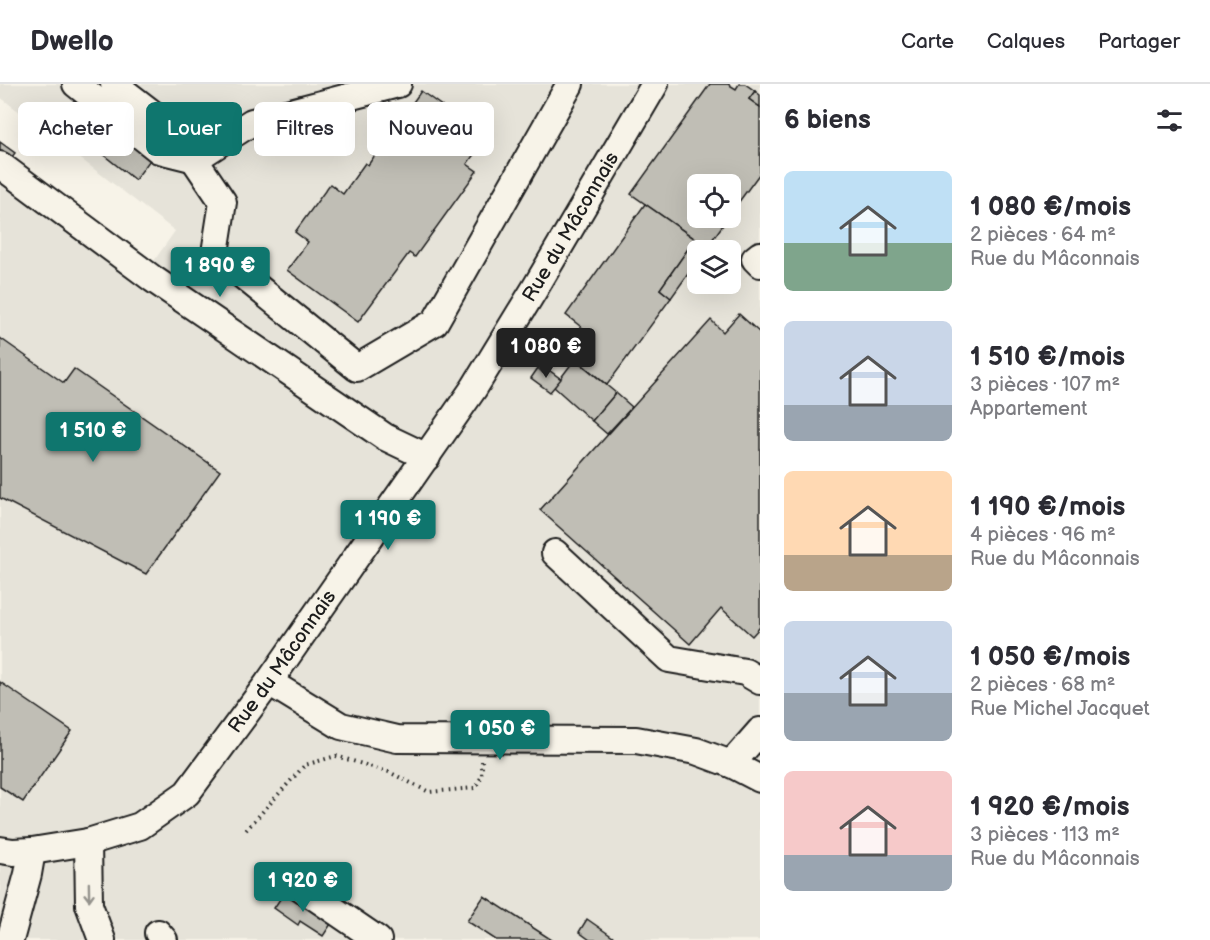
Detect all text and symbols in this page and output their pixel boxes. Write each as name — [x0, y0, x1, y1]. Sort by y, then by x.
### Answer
text: Dwello — [30, 25, 114, 58]
text: Carte — [901, 29, 954, 54]
text: Calques — [987, 29, 1065, 54]
text: Partager — [1098, 29, 1180, 54]
chip: Acheter — [18, 102, 134, 156]
chip: Louer — [146, 102, 242, 156]
chip: Filtres — [254, 102, 355, 156]
chip: Nouveau — [367, 102, 494, 156]
icon: filters — [1153, 104, 1186, 137]
text: 6 biens — [784, 105, 871, 136]
street label: Rue du Mâconnais — [518, 148, 624, 306]
map controls — [687, 174, 741, 294]
button: locate — [687, 174, 741, 228]
text: 1 080 €/mois — [970, 192, 1131, 223]
icon: home — [832, 195, 904, 267]
text: 2 pièces · 64 m² — [970, 223, 1116, 247]
button: layers — [687, 240, 741, 294]
pin: 1 890 € — [165, 247, 275, 298]
text: Rue du Mâconnais — [970, 247, 1140, 271]
text: 1 890 € — [185, 254, 255, 278]
pin: 1 080 € — [491, 328, 601, 379]
text: 1 080 € — [510, 335, 582, 359]
text: 1 510 €/mois — [970, 342, 1125, 373]
icon: home — [832, 345, 904, 417]
text: 3 pièces · 107 m² — [970, 373, 1120, 397]
text: Appartement — [970, 397, 1087, 421]
pin: 1 510 € — [38, 412, 148, 463]
text: 1 510 € — [60, 419, 126, 443]
text: 1 190 €/mois — [970, 492, 1125, 523]
icon: home — [832, 495, 904, 567]
pin: 1 190 € — [333, 500, 443, 551]
text: 1 190 € — [355, 507, 421, 531]
text: 4 pièces · 96 m² — [970, 523, 1116, 547]
text: Rue du Mâconnais — [970, 547, 1140, 571]
street label: Rue du Mâconnais — [223, 586, 341, 738]
text: 1 050 €/mois — [970, 642, 1130, 673]
icon: home — [832, 645, 904, 717]
text: 2 pièces · 68 m² — [970, 673, 1115, 697]
text: Rue Michel Jacquet — [970, 697, 1150, 721]
pin: 1 050 € — [445, 710, 555, 761]
text: 1 050 € — [465, 717, 535, 741]
text: 1 920 €/mois — [970, 792, 1129, 823]
icon: home — [832, 795, 904, 867]
text: 3 pièces · 113 m² — [970, 823, 1120, 847]
text: Rue du Mâconnais — [970, 847, 1140, 871]
pin: 1 920 € — [248, 862, 358, 913]
text: 1 920 € — [268, 869, 338, 893]
one-way arrow — [83, 882, 95, 902]

